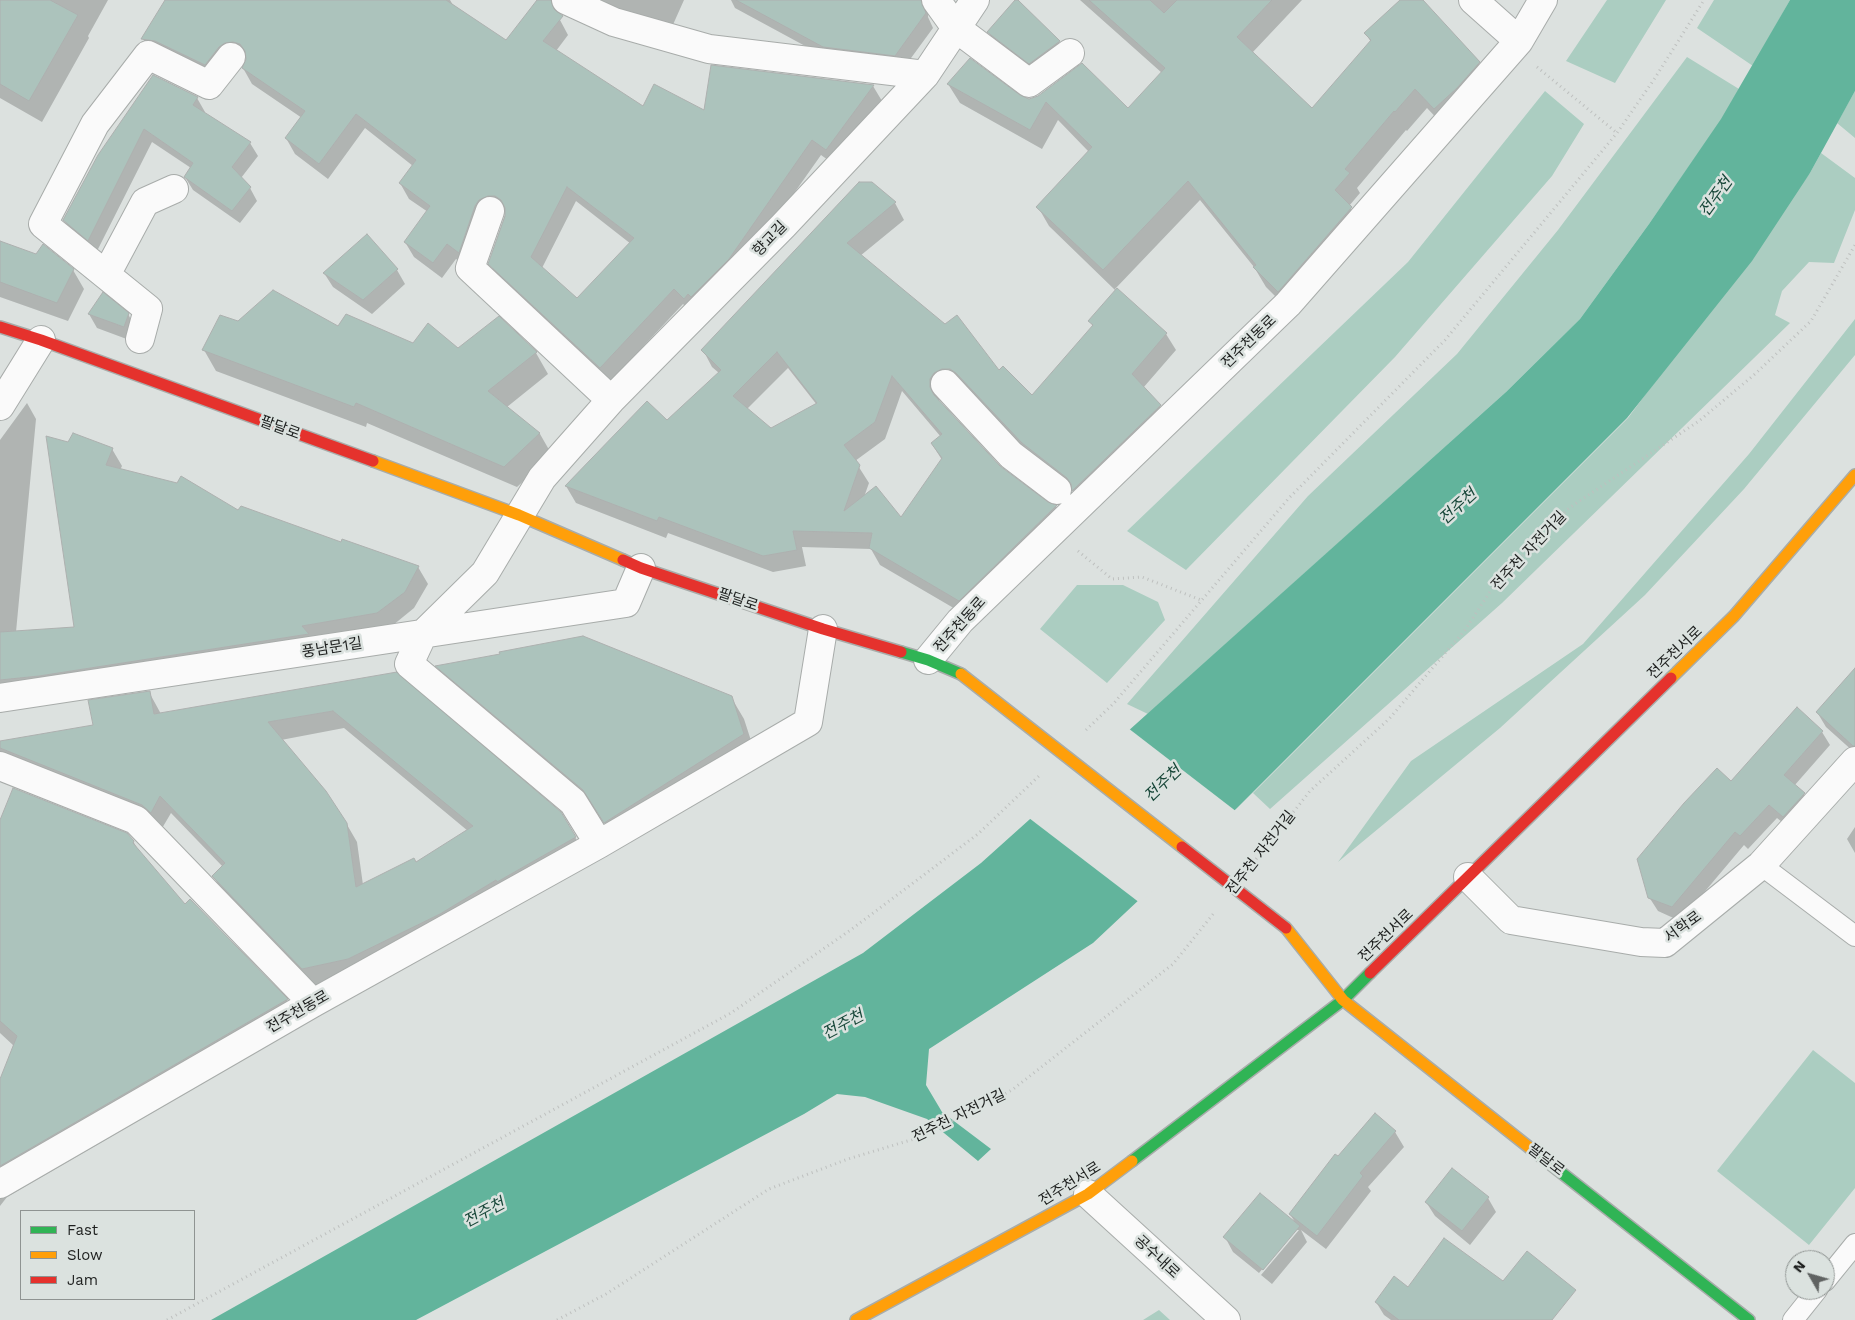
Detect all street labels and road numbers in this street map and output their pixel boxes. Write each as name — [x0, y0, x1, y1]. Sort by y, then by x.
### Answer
street label: 향교길 — [749, 218, 791, 260]
street label: 전주천동로 — [1218, 312, 1280, 372]
street label: 팔달로 — [257, 412, 303, 444]
street label: 전주천 자전거길 — [1488, 508, 1570, 594]
street label: 팔달로 — [715, 585, 761, 615]
street label: 전주천동로 — [930, 593, 990, 657]
street label: 전주천서로 — [1644, 623, 1706, 683]
street label: 풍남문1길 — [300, 634, 364, 662]
street label: 전주천 자전거길 — [1223, 807, 1299, 899]
street label: 전주천서로 — [1355, 906, 1417, 966]
street label: 서학로 — [1661, 908, 1705, 946]
street label: 전주천동로 — [264, 987, 332, 1037]
street label: 전주천 자전거길 — [909, 1086, 1009, 1146]
street label: 팔달로 — [1524, 1140, 1568, 1180]
street label: 전주천서로 — [1036, 1158, 1104, 1210]
street label: 공수내로 — [1131, 1232, 1183, 1282]

